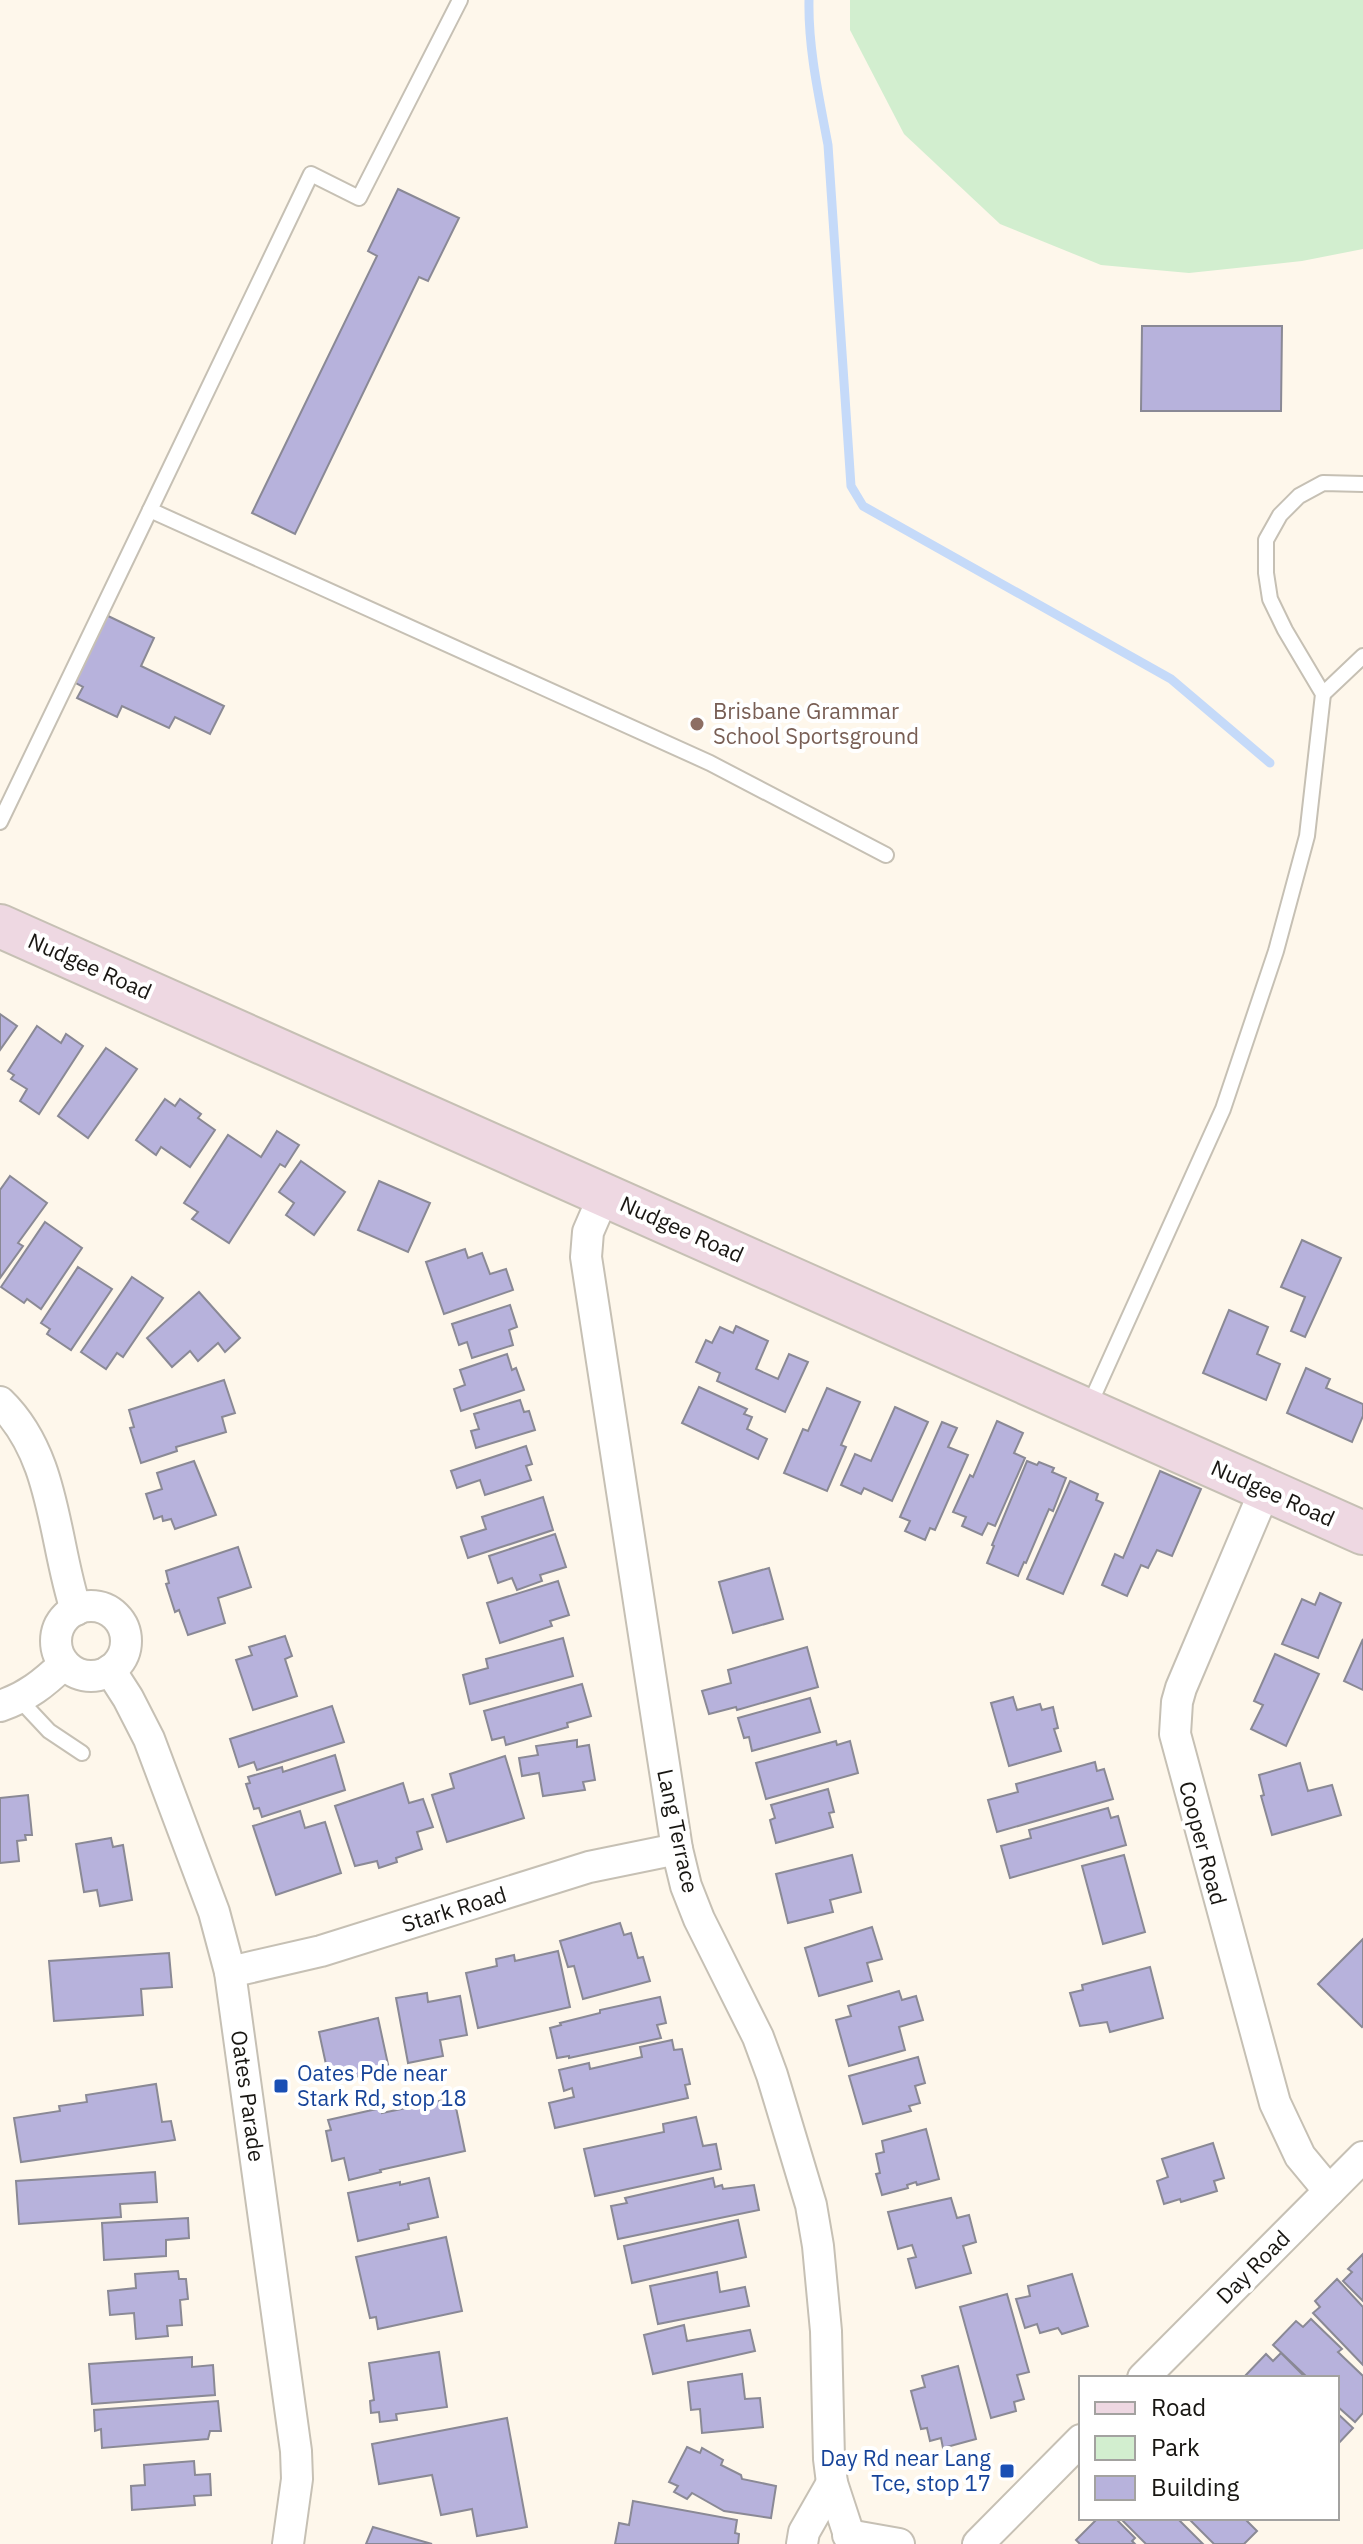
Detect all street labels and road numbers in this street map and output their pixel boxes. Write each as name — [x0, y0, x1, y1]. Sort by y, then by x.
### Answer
street label: Nudgee Road — [24, 925, 157, 1006]
street label: Nudgee Road — [616, 1188, 749, 1269]
street label: Nudgee Road — [1207, 1452, 1340, 1533]
street label: Lang Terrace — [651, 1766, 706, 1896]
street label: Cooper Road — [1173, 1778, 1234, 1908]
street label: Stark Road — [398, 1879, 510, 1938]
street label: Oates Parade — [225, 2028, 272, 2163]
street label: Day Road — [1209, 2223, 1296, 2310]

